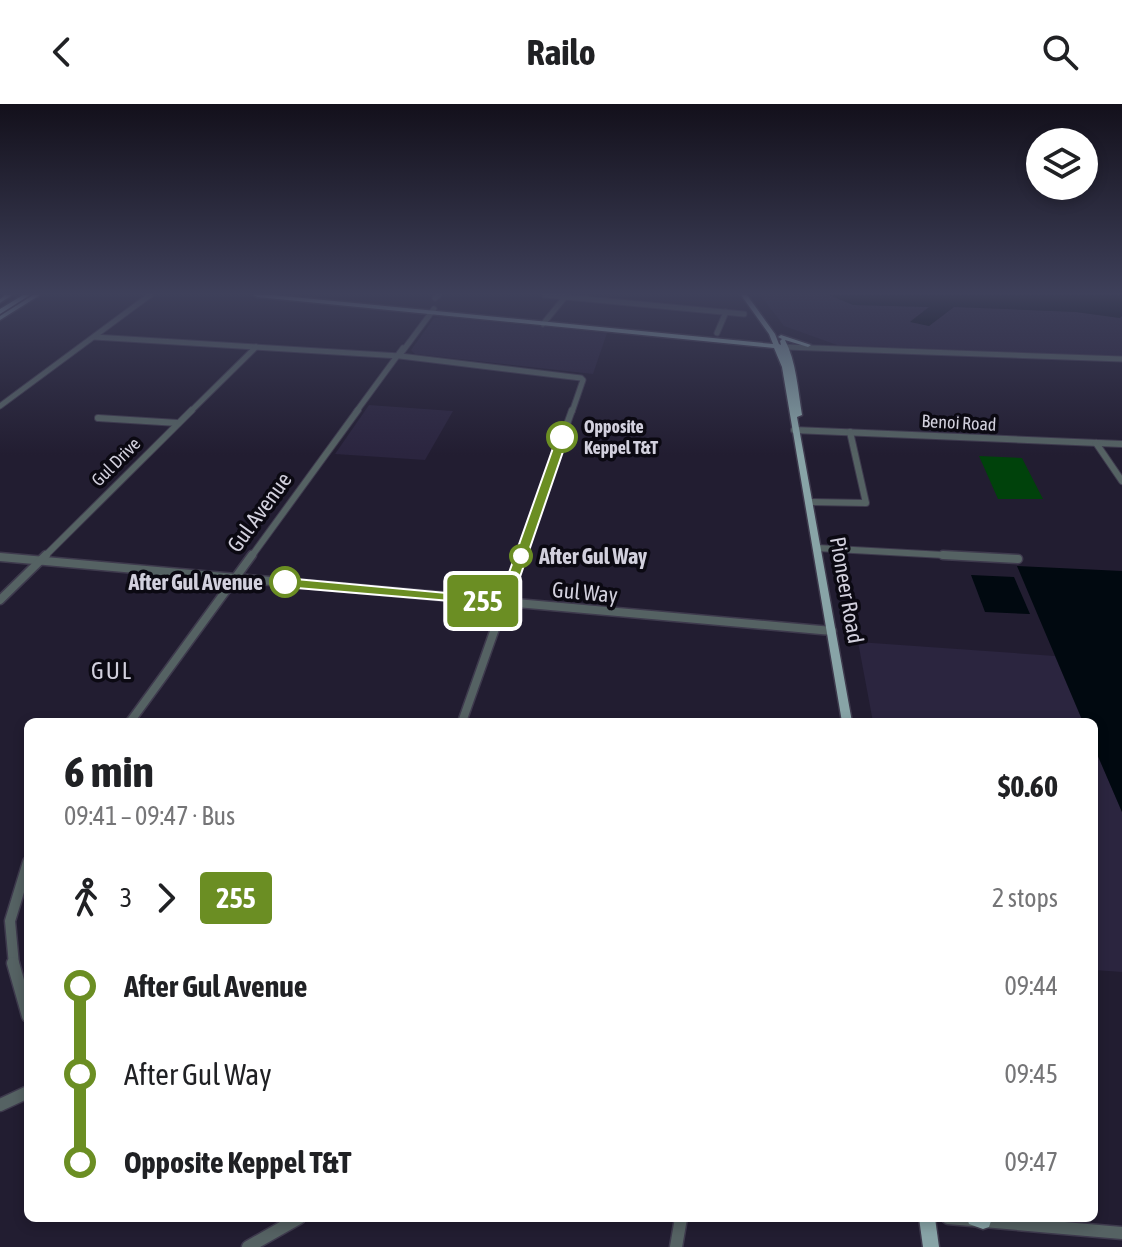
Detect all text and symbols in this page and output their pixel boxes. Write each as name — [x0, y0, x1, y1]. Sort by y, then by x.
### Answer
icon: back — [40, 30, 84, 74]
icon: search — [1038, 30, 1082, 74]
text: Railo — [526, 31, 596, 73]
map controls — [1026, 128, 1098, 200]
button: layers — [1026, 128, 1098, 200]
street label: Benoi Road — [921, 410, 997, 435]
place label: Opposite Keppel T&T — [584, 416, 658, 458]
marker: Opposite Keppel T&T — [547, 422, 577, 452]
street label: Gul Drive — [87, 433, 144, 490]
street label: Gul Avenue — [221, 467, 297, 557]
street label: Pioneer Road — [825, 535, 869, 645]
place label: After Gul Way — [538, 543, 647, 569]
marker: After Gul Way — [510, 545, 532, 567]
marker: After Gul Avenue — [270, 567, 300, 597]
place label: After Gul Avenue — [128, 569, 263, 595]
line badge: 255 — [437, 575, 529, 627]
street label: Gul Way — [551, 576, 619, 608]
text: 255 — [463, 585, 503, 617]
district label: GUL — [91, 657, 133, 684]
text: 6 min — [64, 746, 154, 796]
text: $0.60 — [998, 769, 1058, 803]
text: 09:41 – 09:47 · Bus — [64, 801, 235, 831]
icon: walk — [64, 876, 108, 920]
icon: forward — [144, 876, 188, 920]
text: 255 — [216, 882, 256, 914]
text: 3 — [120, 883, 132, 913]
text: 2 stops — [992, 883, 1058, 913]
text: After Gul Avenue — [124, 969, 307, 1003]
text: 09:44 — [1004, 971, 1058, 1001]
text: After Gul Way — [124, 1057, 272, 1091]
text: 09:45 — [1004, 1059, 1058, 1089]
text: Opposite Keppel T&T — [124, 1145, 351, 1179]
text: 09:47 — [1004, 1147, 1058, 1177]

